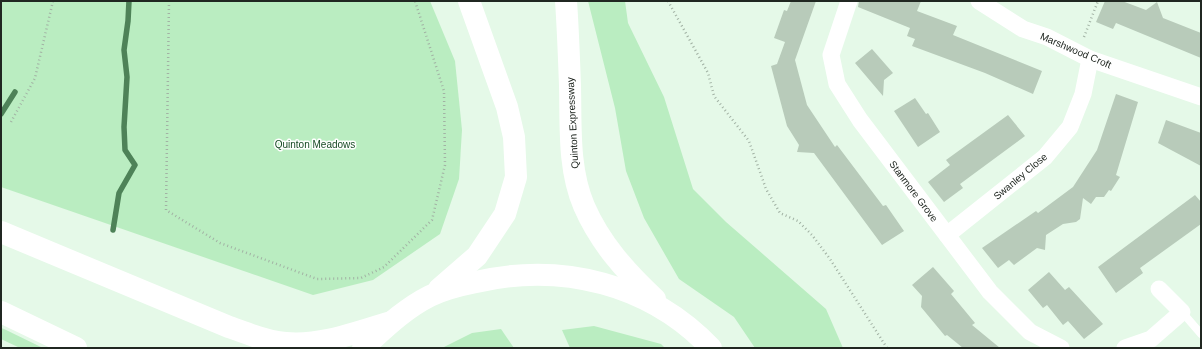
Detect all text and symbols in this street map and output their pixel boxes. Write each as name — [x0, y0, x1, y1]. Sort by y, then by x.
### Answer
street label: Marshwood Croft — [1039, 31, 1113, 70]
street label: Quinton Expressway — [565, 77, 580, 169]
park label: Quinton Meadows — [275, 139, 355, 150]
street label: Swanley Close — [991, 151, 1050, 202]
street label: Stanmore Grove — [887, 159, 940, 224]

